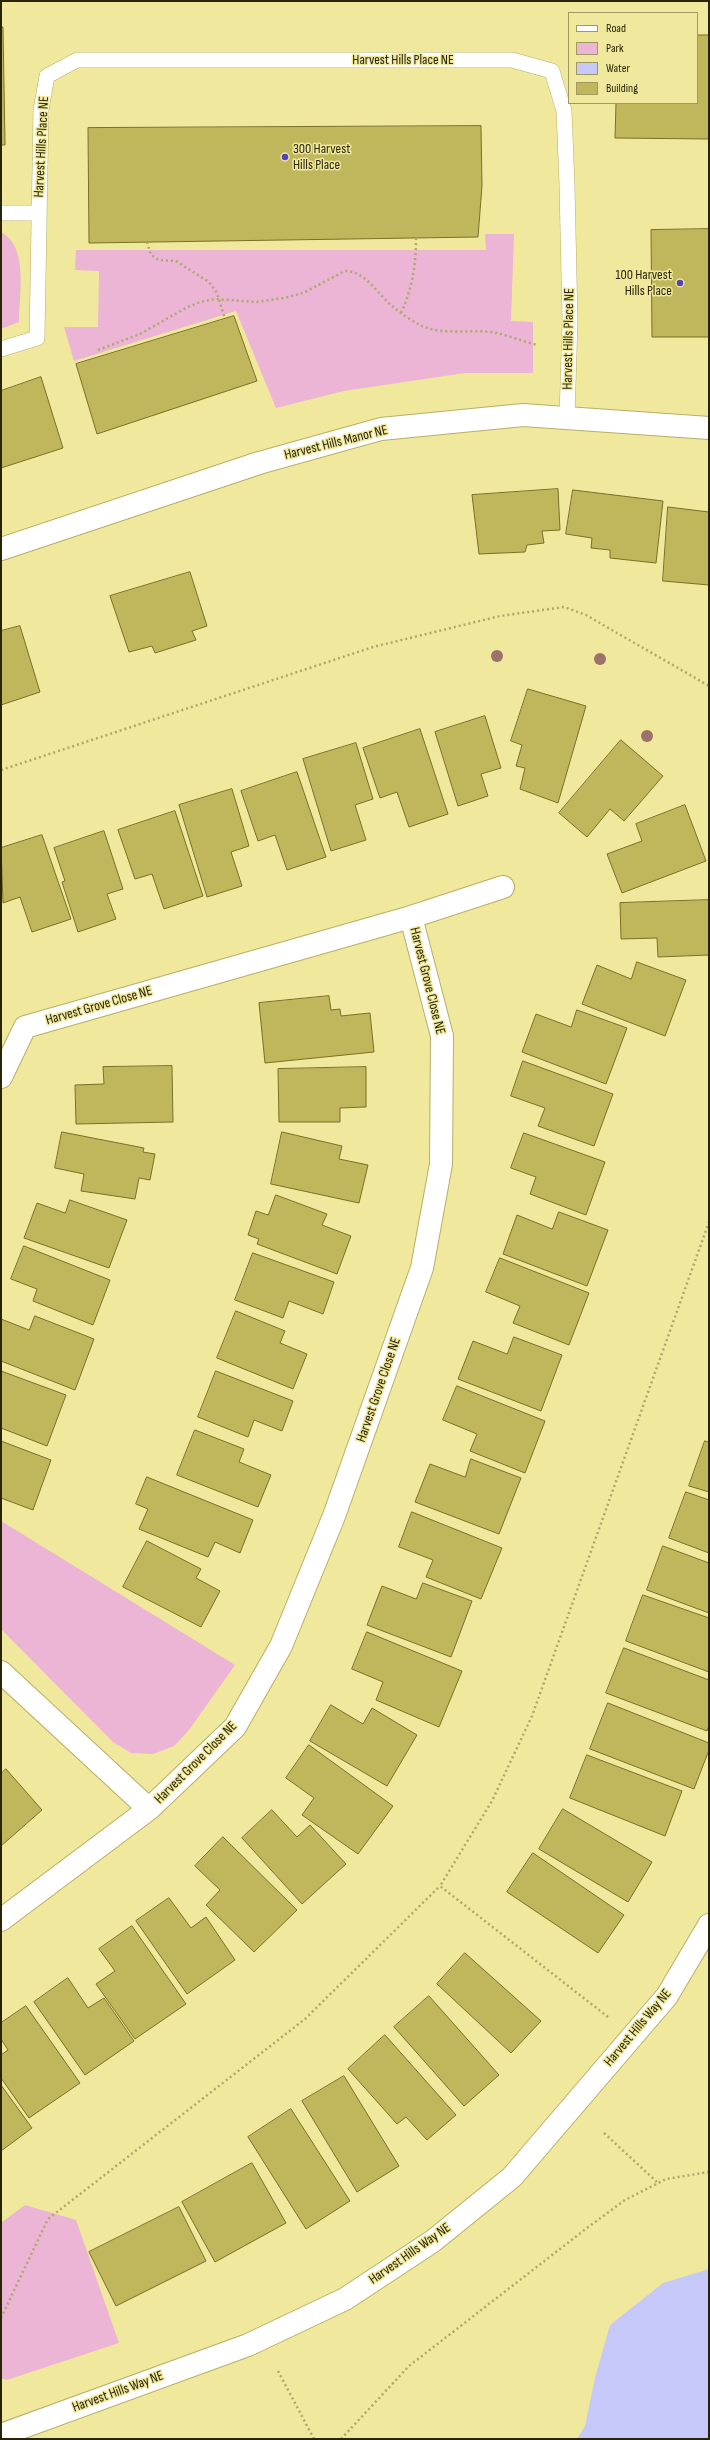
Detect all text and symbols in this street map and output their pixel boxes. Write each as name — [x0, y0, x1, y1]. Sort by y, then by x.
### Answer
legend — [568, 12, 698, 104]
text: Road — [606, 21, 626, 36]
text: Park — [606, 41, 624, 56]
street label: Harvest Hills Place NE — [352, 52, 454, 68]
text: Water — [606, 61, 630, 76]
text: Building — [606, 81, 638, 96]
street label: Harvest Hills Place NE — [31, 96, 53, 198]
place label: 300 Harvest Hills Place — [293, 141, 350, 174]
marker: 300 Harvest Hills Place — [280, 152, 290, 162]
place label: 100 Harvest Hills Place — [616, 267, 672, 300]
marker: 100 Harvest Hills Place — [675, 278, 685, 288]
street label: Harvest Hills Place NE — [560, 288, 578, 390]
street label: Harvest Hills Manor NE — [283, 422, 389, 464]
street label: Harvest Grove Close NE — [406, 926, 448, 1036]
street label: Harvest Grove Close NE — [44, 983, 154, 1029]
street label: Harvest Grove Close NE — [353, 1335, 405, 1445]
street label: Harvest Grove Close NE — [151, 1718, 241, 1808]
street label: Harvest Hills Way NE — [601, 1986, 675, 2070]
street label: Harvest Hills Way NE — [366, 2220, 454, 2288]
street label: Harvest Hills Way NE — [70, 2368, 166, 2416]

